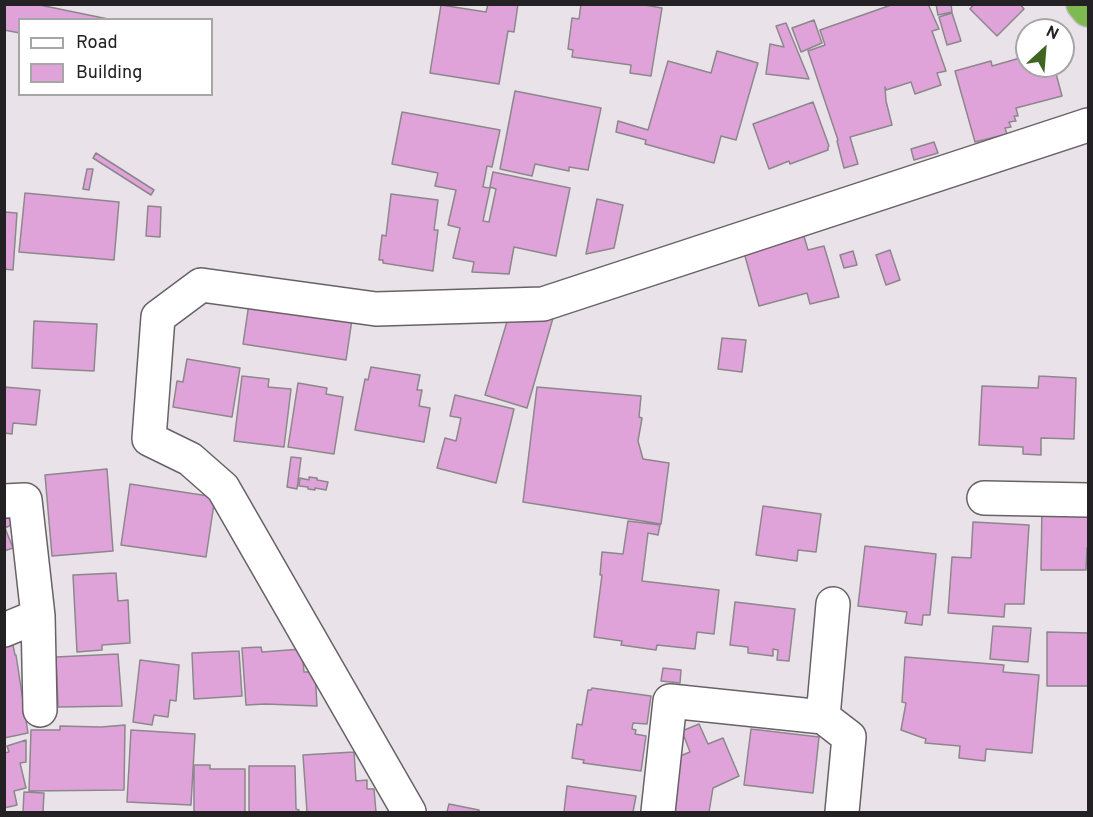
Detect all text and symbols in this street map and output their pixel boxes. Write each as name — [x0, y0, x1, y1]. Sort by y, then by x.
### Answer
legend — [18, 18, 213, 96]
north arrow — [1015, 18, 1075, 78]
text: N — [1042, 22, 1062, 45]
text: Road — [76, 32, 118, 55]
text: Building — [76, 62, 142, 85]

